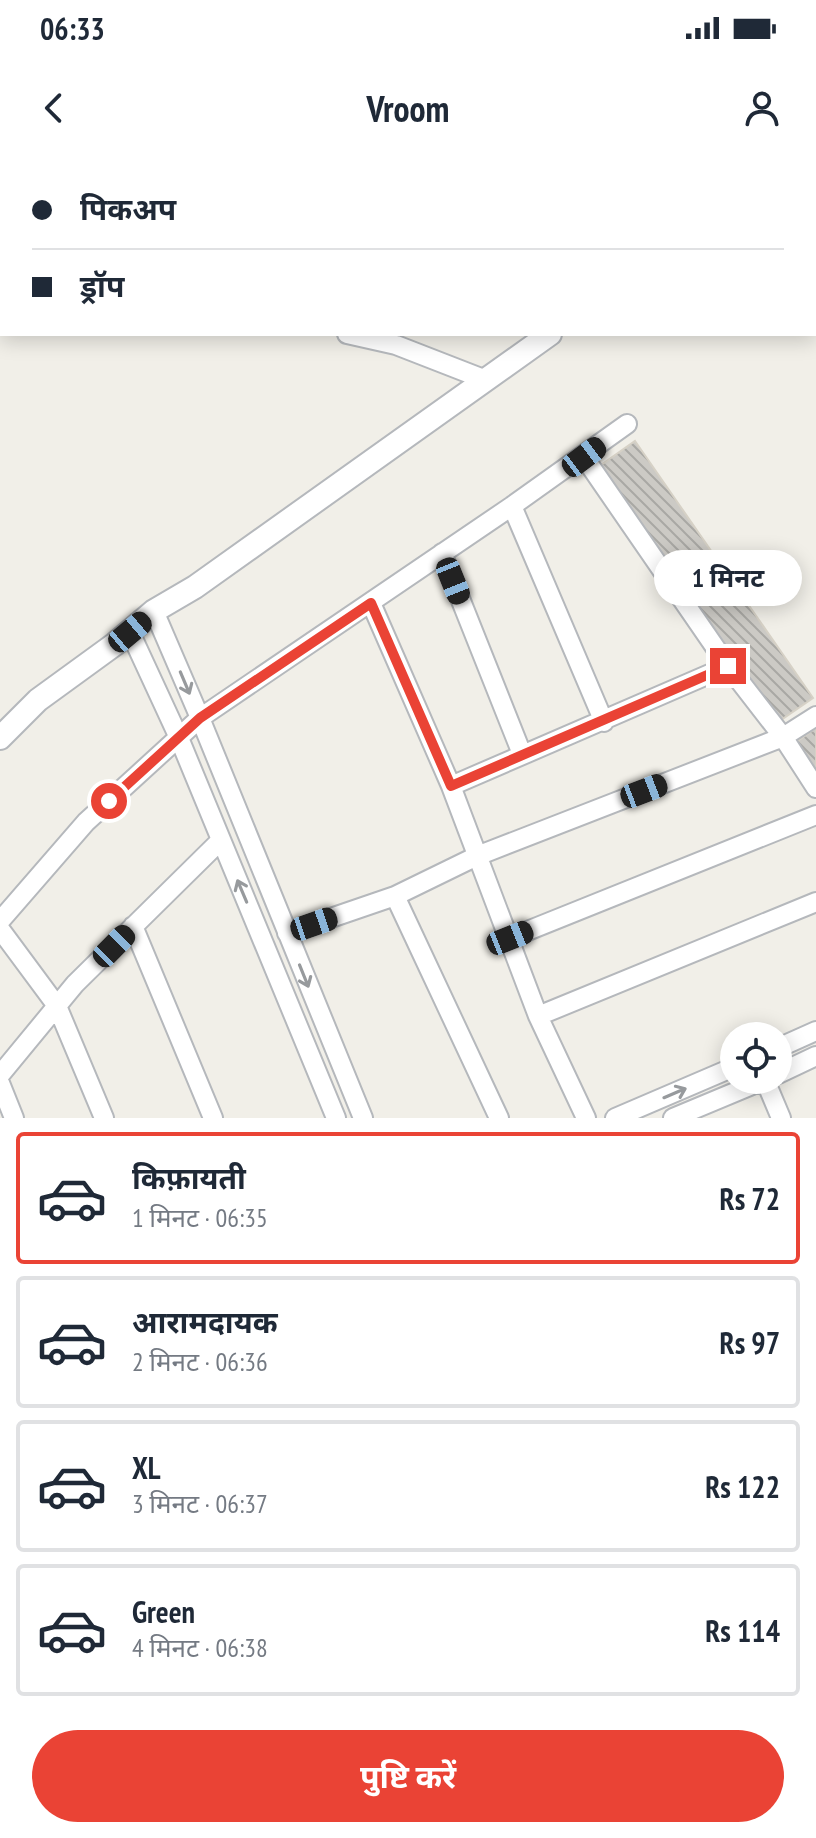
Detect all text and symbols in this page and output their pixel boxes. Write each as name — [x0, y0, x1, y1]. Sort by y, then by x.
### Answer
text: 06:33 — [40, 9, 105, 48]
text: Vroom — [367, 85, 449, 132]
icon: back — [32, 86, 76, 130]
icon: person — [740, 86, 784, 130]
text: पिकअप — [80, 189, 176, 228]
text: ड्रॉप — [80, 266, 124, 305]
car — [558, 433, 610, 481]
callout: 1 मिनट — [654, 550, 802, 606]
car — [433, 554, 473, 608]
text: 1 मिनट — [692, 561, 764, 594]
car — [104, 607, 156, 657]
route end — [710, 648, 746, 684]
one-way arrow — [179, 670, 194, 695]
car — [617, 771, 671, 811]
route start — [91, 783, 127, 819]
one-way arrow — [233, 879, 248, 904]
car — [287, 905, 341, 943]
car — [483, 918, 537, 958]
car — [89, 921, 139, 971]
one-way arrow — [298, 963, 313, 988]
map controls — [720, 1022, 792, 1094]
button: locate — [720, 1022, 792, 1094]
one-way arrow — [662, 1084, 686, 1099]
text: किफ़ायती — [132, 1158, 246, 1197]
icon: car — [36, 1162, 108, 1234]
text: Rs 72 — [720, 1179, 780, 1218]
text: 1 मिनट · 06:35 — [132, 1201, 268, 1234]
text: आरामदायक — [132, 1302, 278, 1341]
icon: car — [36, 1306, 108, 1378]
text: Rs 97 — [720, 1323, 780, 1362]
text: 2 मिनट · 06:36 — [132, 1345, 268, 1378]
text: XL — [132, 1448, 161, 1487]
icon: car — [36, 1450, 108, 1522]
text: Rs 122 — [705, 1467, 780, 1506]
text: 3 मिनट · 06:37 — [132, 1487, 268, 1520]
text: Green — [132, 1592, 195, 1631]
icon: car — [36, 1594, 108, 1666]
text: Rs 114 — [705, 1611, 780, 1650]
text: 4 मिनट · 06:38 — [132, 1631, 268, 1664]
button: पुष्टि करें — [32, 1730, 784, 1822]

